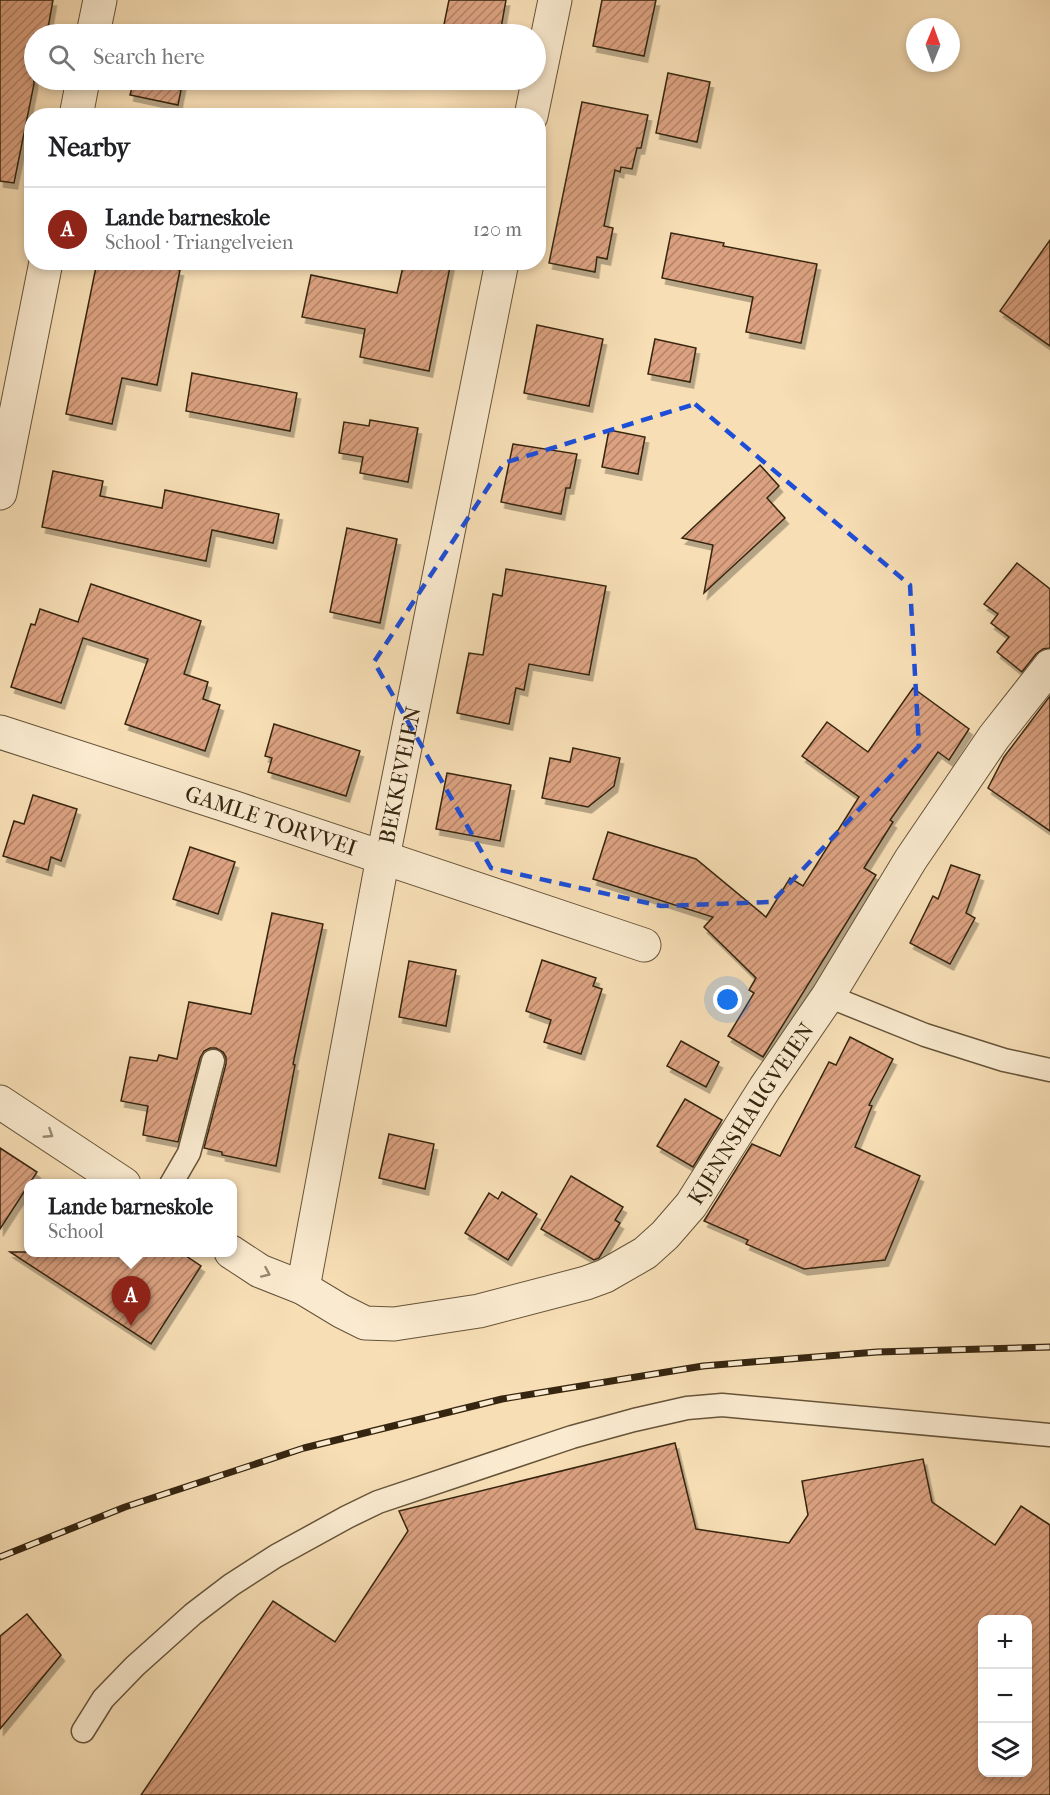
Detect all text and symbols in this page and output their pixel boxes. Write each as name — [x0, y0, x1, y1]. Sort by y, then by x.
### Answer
north arrow — [906, 18, 960, 72]
search box — [24, 24, 546, 90]
icon: search — [45, 41, 78, 74]
text: Search here — [93, 44, 205, 70]
text: Nearby — [48, 132, 130, 163]
text: Lande barneskole — [105, 205, 270, 231]
text: A — [61, 218, 74, 241]
text: 120 m — [473, 218, 522, 241]
text: School · Triangelveien — [105, 231, 293, 254]
street label: BEKKEVEIEN — [374, 704, 427, 846]
street label: GAMLE TORVVEI — [182, 781, 360, 862]
your location — [713, 985, 742, 1014]
street label: KJENNSHAUGVEIEN — [683, 1018, 820, 1210]
one-way arrow — [42, 1127, 53, 1138]
popup — [24, 1179, 237, 1257]
text: Lande barneskole — [48, 1194, 213, 1220]
text: School — [48, 1220, 104, 1243]
one-way arrow — [259, 1266, 270, 1278]
pin: A — [112, 1276, 150, 1326]
map controls — [978, 1615, 1032, 1777]
button: + — [978, 1615, 1032, 1669]
button: − — [978, 1669, 1032, 1723]
button: layers — [978, 1723, 1032, 1777]

